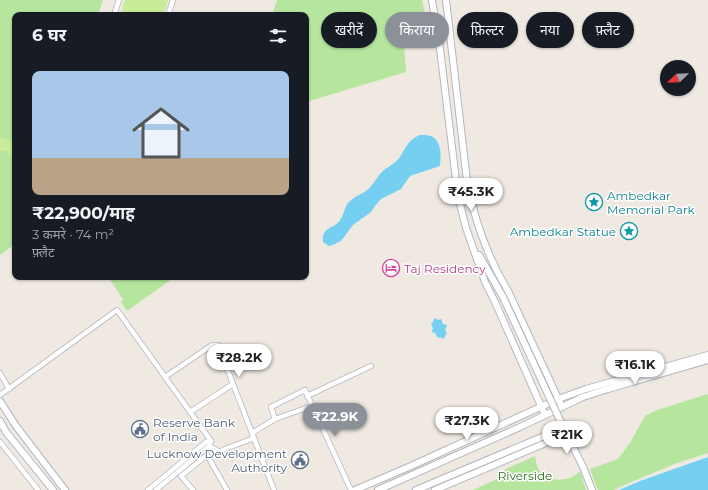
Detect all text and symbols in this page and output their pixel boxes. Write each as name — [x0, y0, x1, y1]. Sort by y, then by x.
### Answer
chip: खरीदें — [321, 12, 377, 48]
chip: किराया — [385, 12, 449, 48]
chip: फ़िल्टर — [457, 12, 518, 48]
chip: नया — [526, 12, 574, 48]
chip: फ़्लैट — [582, 12, 634, 48]
text: 6 घर — [32, 25, 66, 45]
icon: filters — [267, 25, 289, 47]
north arrow — [660, 60, 696, 96]
map controls — [660, 60, 696, 96]
icon: home — [125, 97, 197, 169]
pin: ₹45.3K — [438, 178, 504, 212]
text: ₹45.3K — [448, 183, 494, 199]
place label: Ambedkar Memorial Park — [607, 188, 696, 217]
place icon: Ambedkar Memorial Park — [584, 192, 604, 212]
text: ₹22,900/माह — [32, 203, 135, 223]
place icon: Ambedkar Statue — [619, 221, 639, 241]
place label: Ambedkar Statue — [510, 224, 616, 239]
text: 3 कमरे · 74 m² — [32, 226, 114, 242]
text: फ़्लैट — [32, 244, 55, 260]
hotel icon: Taj Residency — [381, 258, 401, 278]
place label: Taj Residency — [404, 261, 486, 276]
pin: ₹28.2K — [206, 344, 272, 378]
text: ₹28.2K — [216, 349, 262, 365]
pin: ₹16.1K — [602, 351, 668, 385]
text: ₹16.1K — [615, 356, 655, 372]
pin: ₹22.9K — [302, 403, 368, 437]
pin: ₹27.3K — [434, 407, 500, 441]
text: ₹22.9K — [312, 408, 358, 424]
text: ₹27.3K — [444, 412, 490, 428]
place label: Reserve Bank of India — [153, 415, 236, 444]
public building icon: Reserve Bank of India — [130, 419, 150, 439]
pin: ₹21K — [543, 421, 591, 455]
text: ₹21K — [551, 426, 583, 442]
place label: Lucknow Development Authority — [147, 446, 287, 475]
public building icon: Lucknow Development Authority — [290, 450, 310, 470]
park label: Riverside — [498, 468, 552, 483]

